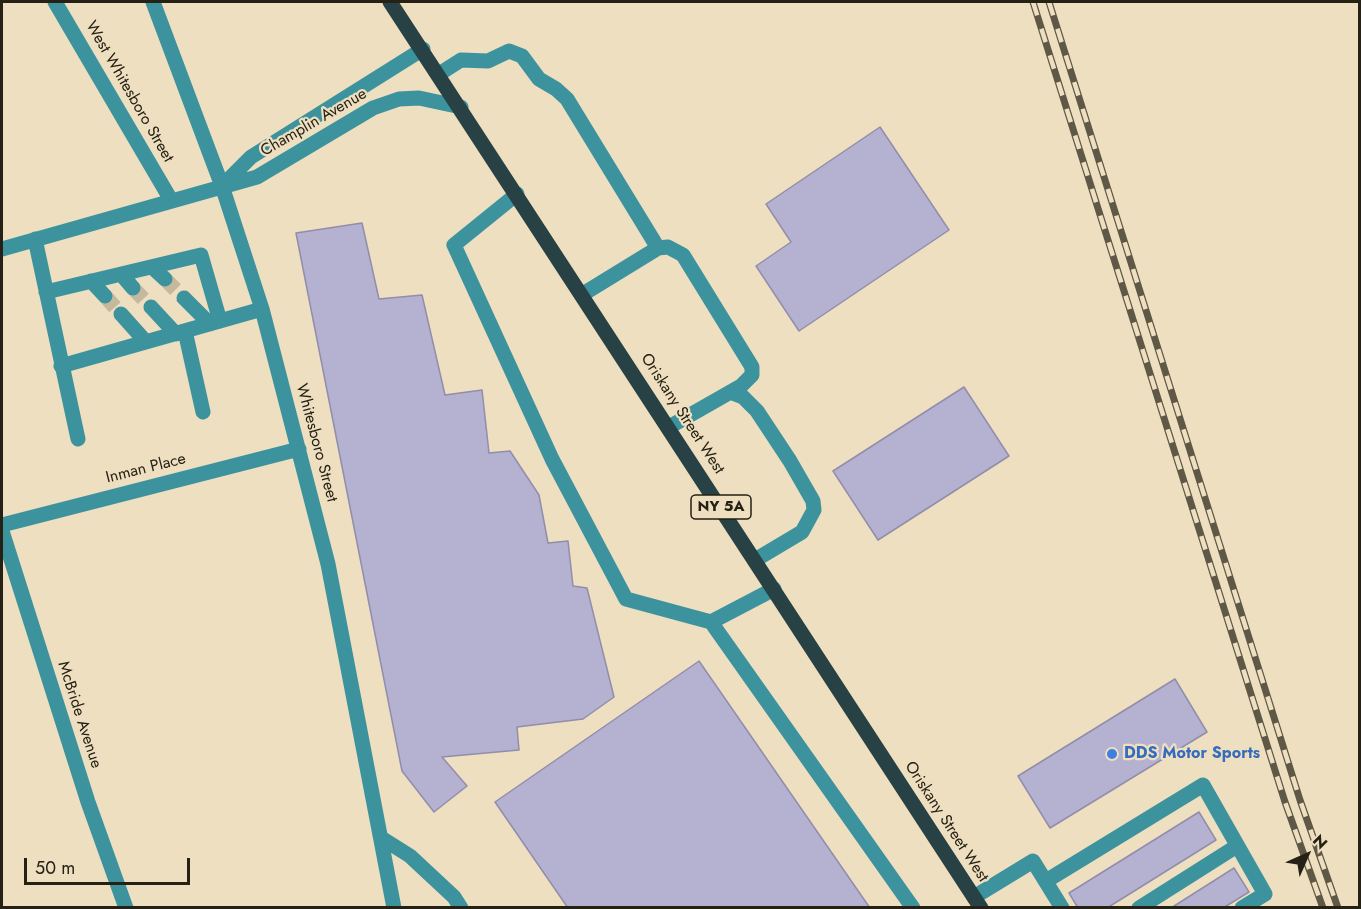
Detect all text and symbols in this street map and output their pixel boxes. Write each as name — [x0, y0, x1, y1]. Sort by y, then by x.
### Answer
street label: West Whitesboro Street — [81, 18, 177, 166]
street label: Champlin Avenue — [257, 85, 371, 161]
street label: Oriskany Street West — [636, 350, 728, 478]
street label: Whitesboro Street — [291, 382, 341, 504]
street label: Inman Place — [104, 450, 188, 488]
road number: NY 5A — [691, 495, 751, 519]
street label: McBride Avenue — [53, 659, 105, 771]
place label: DDS Motor Sports — [1124, 744, 1260, 764]
marker: DDS Motor Sports — [1105, 747, 1119, 761]
street label: Oriskany Street West — [900, 758, 992, 886]
north arrow — [1277, 825, 1337, 885]
text: N — [1307, 829, 1333, 855]
scale bar — [27, 846, 194, 884]
text: 50 m — [35, 855, 75, 881]

